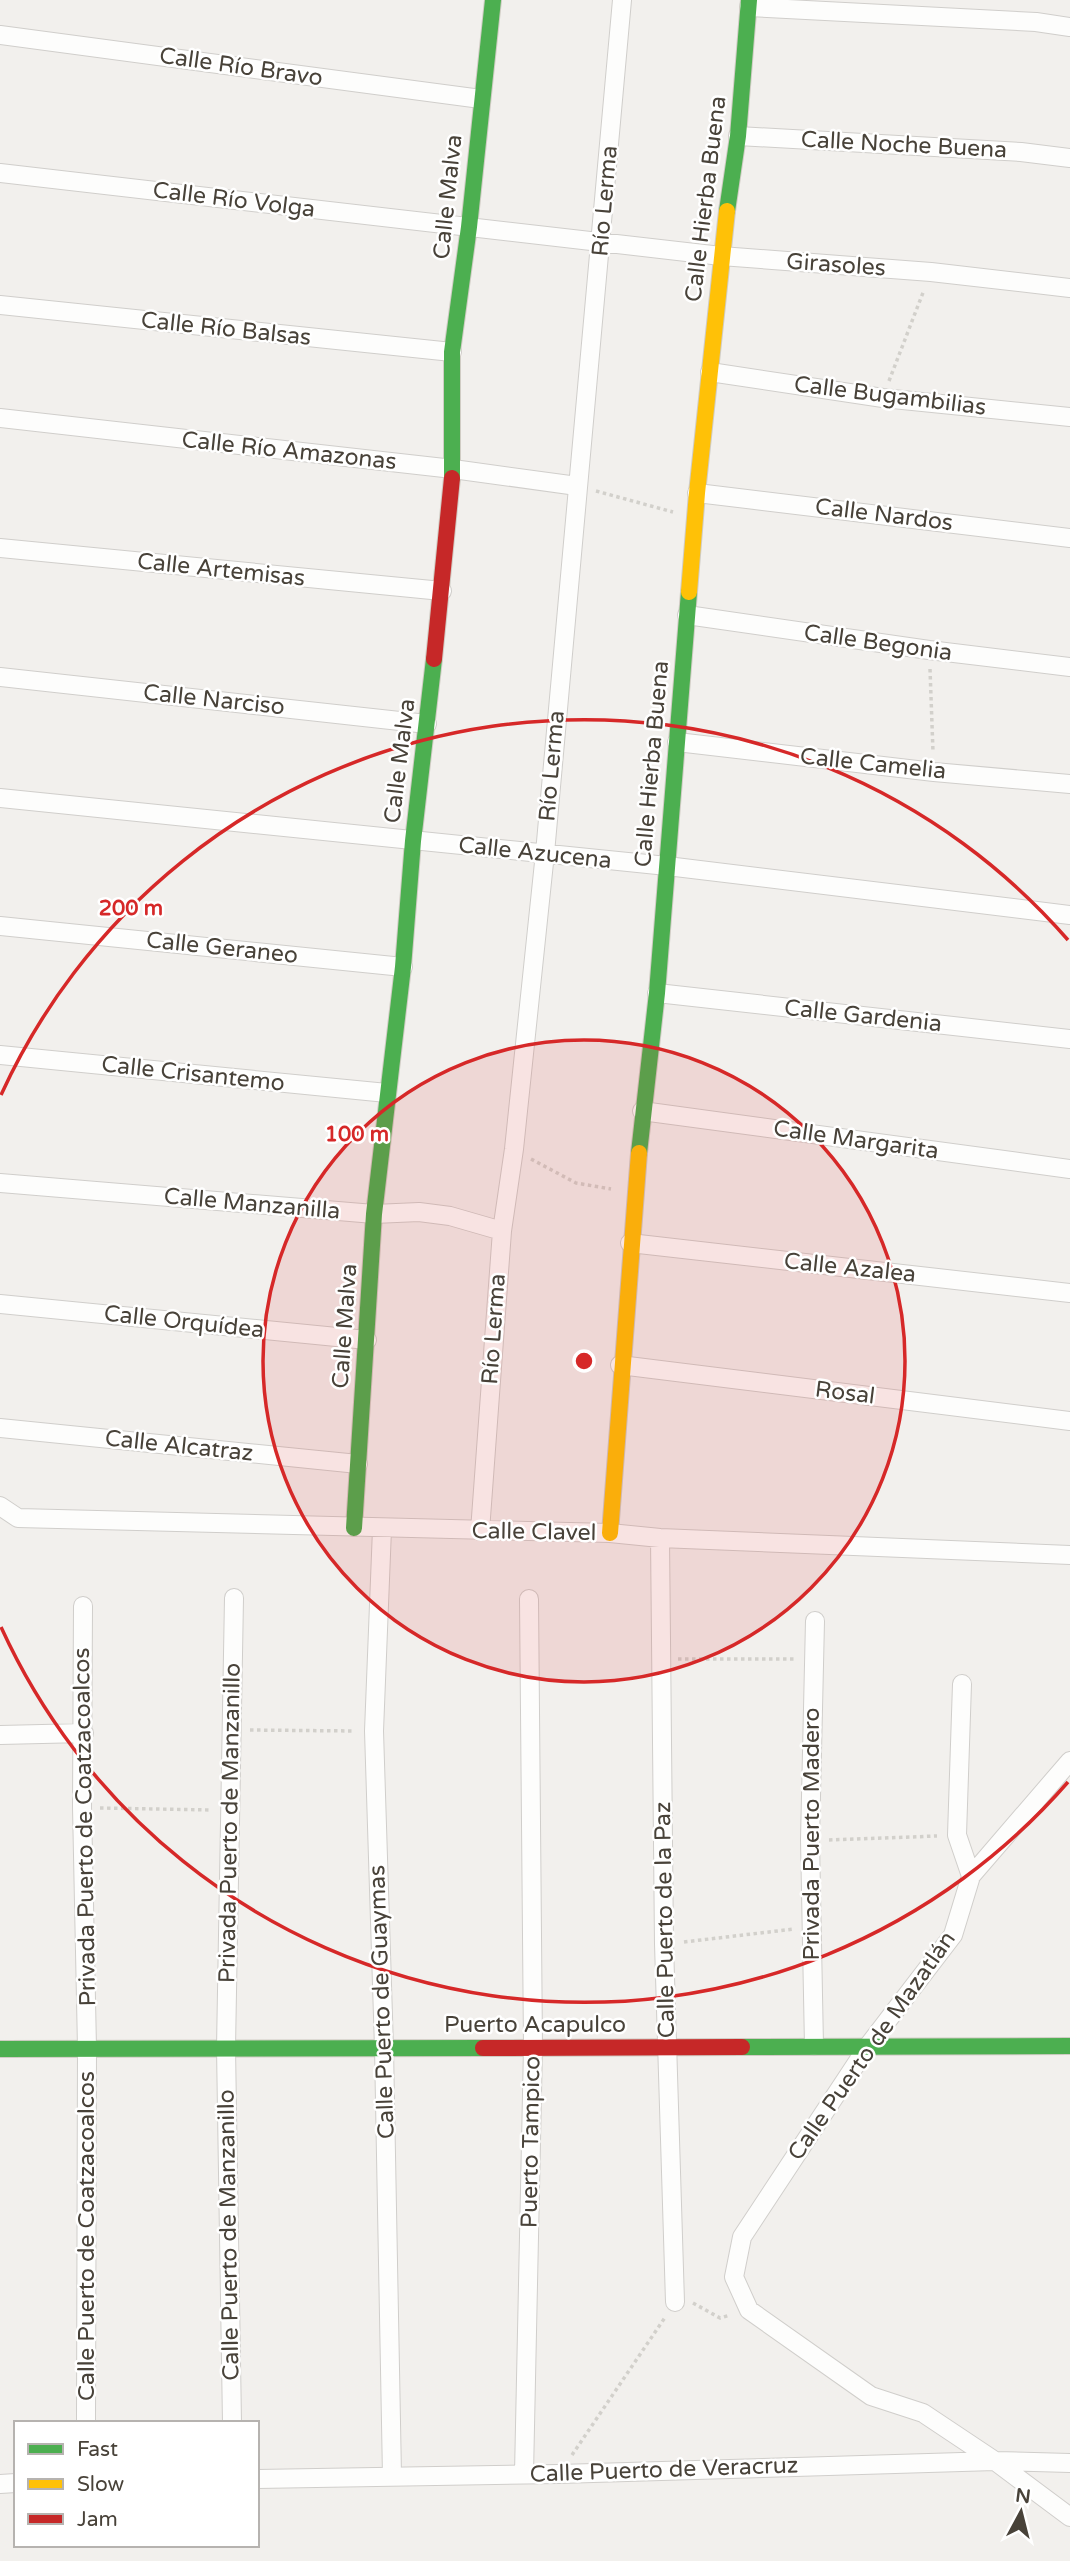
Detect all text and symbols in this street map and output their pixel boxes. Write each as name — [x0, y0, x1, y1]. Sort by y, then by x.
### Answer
street label: Calle Río Bravo — [157, 42, 325, 92]
street label: Calle Hierba Buena — [679, 94, 733, 304]
street label: Calle Noche Buena — [800, 126, 1008, 164]
street label: Calle Malva — [428, 133, 468, 261]
street label: Río Lerma — [586, 144, 624, 258]
street label: Calle Río Volga — [151, 176, 317, 224]
street label: Girasoles — [785, 248, 887, 282]
street label: Calle Río Balsas — [139, 306, 313, 352]
street label: Calle Bugambilias — [792, 370, 988, 422]
street label: Calle Río Amazonas — [180, 426, 398, 476]
street label: Calle Nardos — [813, 493, 955, 537]
street label: Calle Artemisas — [136, 547, 306, 593]
street label: Calle Begonia — [802, 619, 954, 667]
street label: Calle Hierba Buena — [629, 660, 675, 868]
street label: Calle Narciso — [142, 679, 286, 721]
street label: Calle Malva — [378, 697, 422, 825]
street label: Río Lerma — [533, 709, 571, 823]
street label: Calle Camelia — [799, 742, 947, 786]
street label: Calle Azucena — [457, 831, 613, 875]
text: 200 m — [99, 896, 163, 921]
street label: Calle Geraneo — [145, 926, 299, 970]
street label: Calle Gardenia — [783, 994, 943, 1038]
street label: Calle Crisantemo — [100, 1050, 286, 1098]
street label: Calle Margarita — [772, 1115, 940, 1165]
text: 100 m — [325, 1122, 389, 1147]
street label: Calle Manzanilla — [163, 1182, 341, 1226]
street label: Calle Azalea — [783, 1247, 917, 1289]
street label: Calle Malva — [327, 1263, 363, 1389]
street label: Río Lerma — [476, 1273, 512, 1385]
street label: Calle Orquídea — [102, 1300, 266, 1344]
centre of rings — [572, 1349, 596, 1373]
street label: Rosal — [813, 1375, 877, 1411]
street label: Calle Alcatraz — [103, 1424, 255, 1468]
street label: Calle Clavel — [471, 1517, 597, 1547]
street label: Privada Puerto de Coatzacoalcos — [68, 1647, 102, 2007]
street label: Privada Puerto de Manzanillo — [213, 1663, 247, 1983]
street label: Privada Puerto Madero — [798, 1707, 826, 1961]
street label: Calle Puerto de la Paz — [649, 1802, 681, 2038]
street label: Calle Puerto de Guaymas — [363, 1865, 401, 2139]
street label: Calle Puerto de Mazatlán — [782, 1926, 962, 2166]
street label: Puerto Acapulco — [444, 2011, 626, 2039]
street label: Puerto Tampico — [515, 2056, 547, 2228]
street label: Calle Puerto de Coatzacoalcos — [73, 2071, 101, 2401]
street label: Calle Puerto de Manzanillo — [212, 2089, 246, 2381]
legend — [14, 2421, 259, 2547]
text: Fast — [77, 2437, 118, 2462]
street label: Calle Puerto de Veracruz — [529, 2451, 799, 2489]
text: Slow — [77, 2472, 125, 2497]
north arrow — [986, 2477, 1056, 2547]
text: N — [1014, 2484, 1032, 2508]
text: Jam — [77, 2507, 118, 2532]

